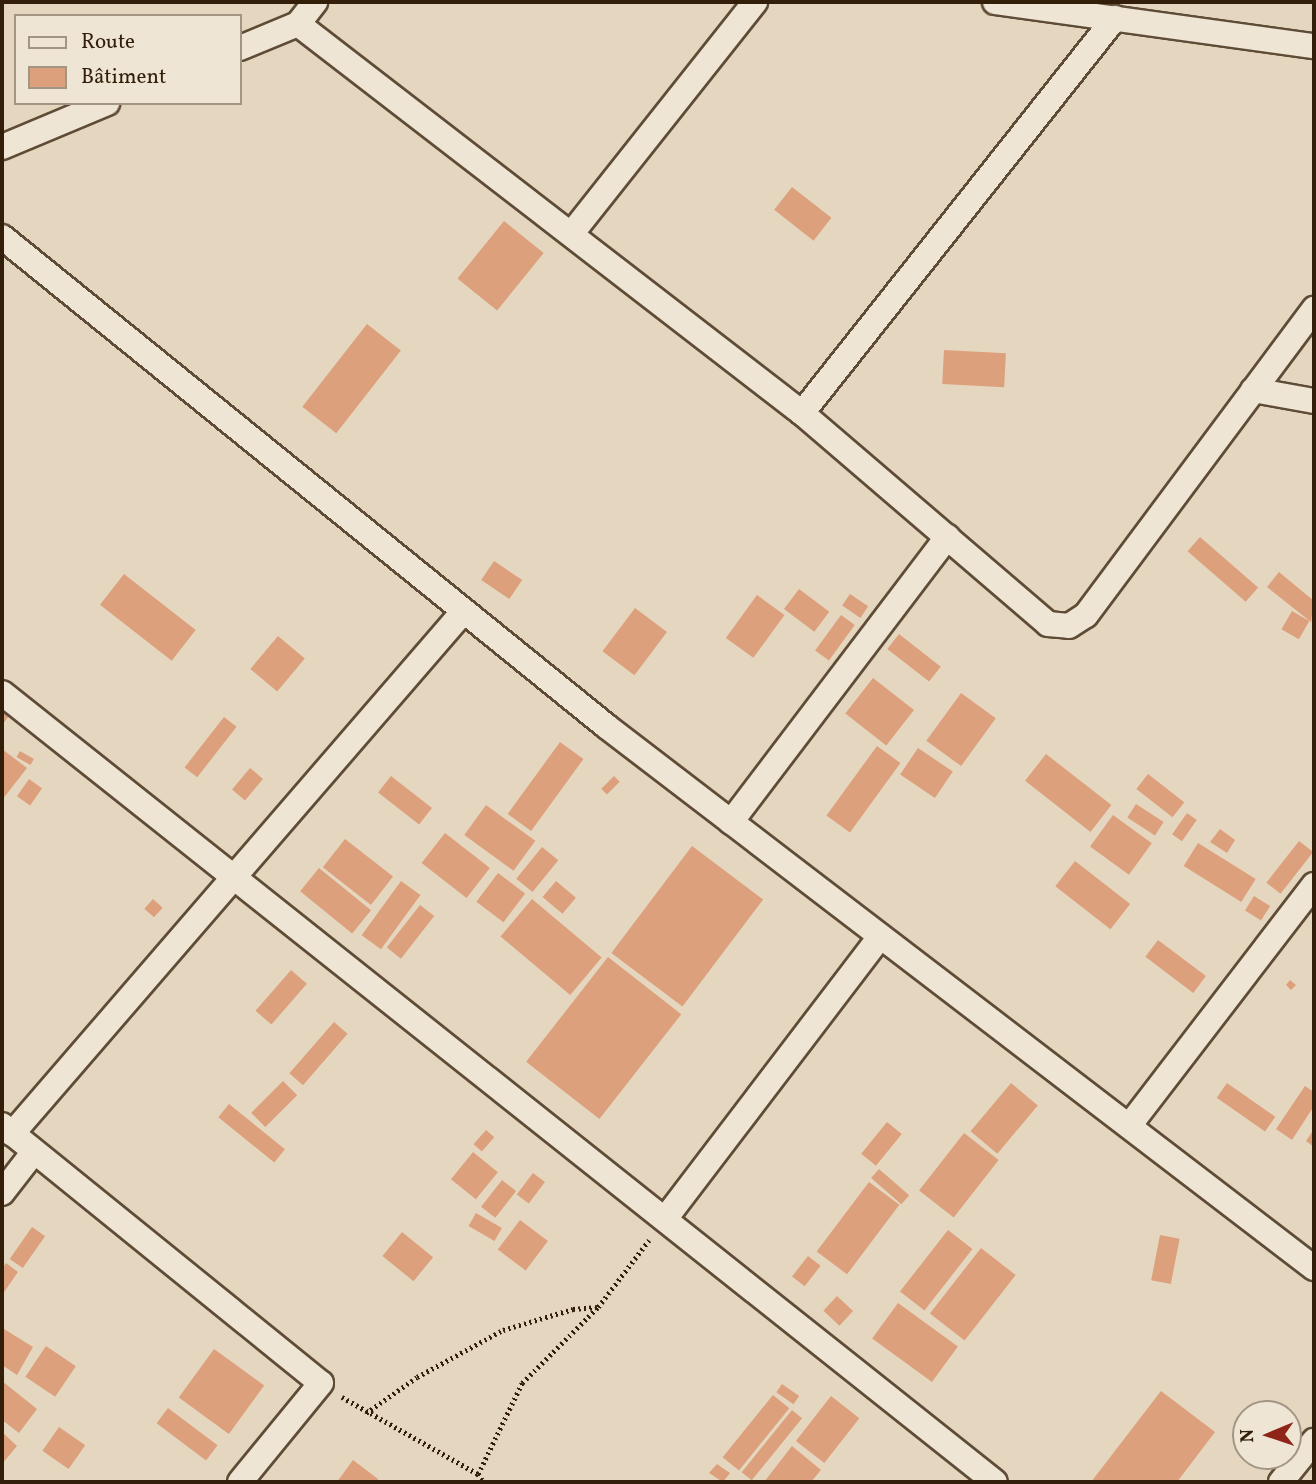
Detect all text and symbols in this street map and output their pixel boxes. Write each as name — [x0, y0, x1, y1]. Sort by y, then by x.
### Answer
legend — [14, 14, 242, 105]
text: Route — [81, 28, 135, 57]
text: Bâtiment — [81, 63, 166, 92]
north arrow — [1232, 1400, 1302, 1470]
text: N — [1235, 1428, 1261, 1443]

